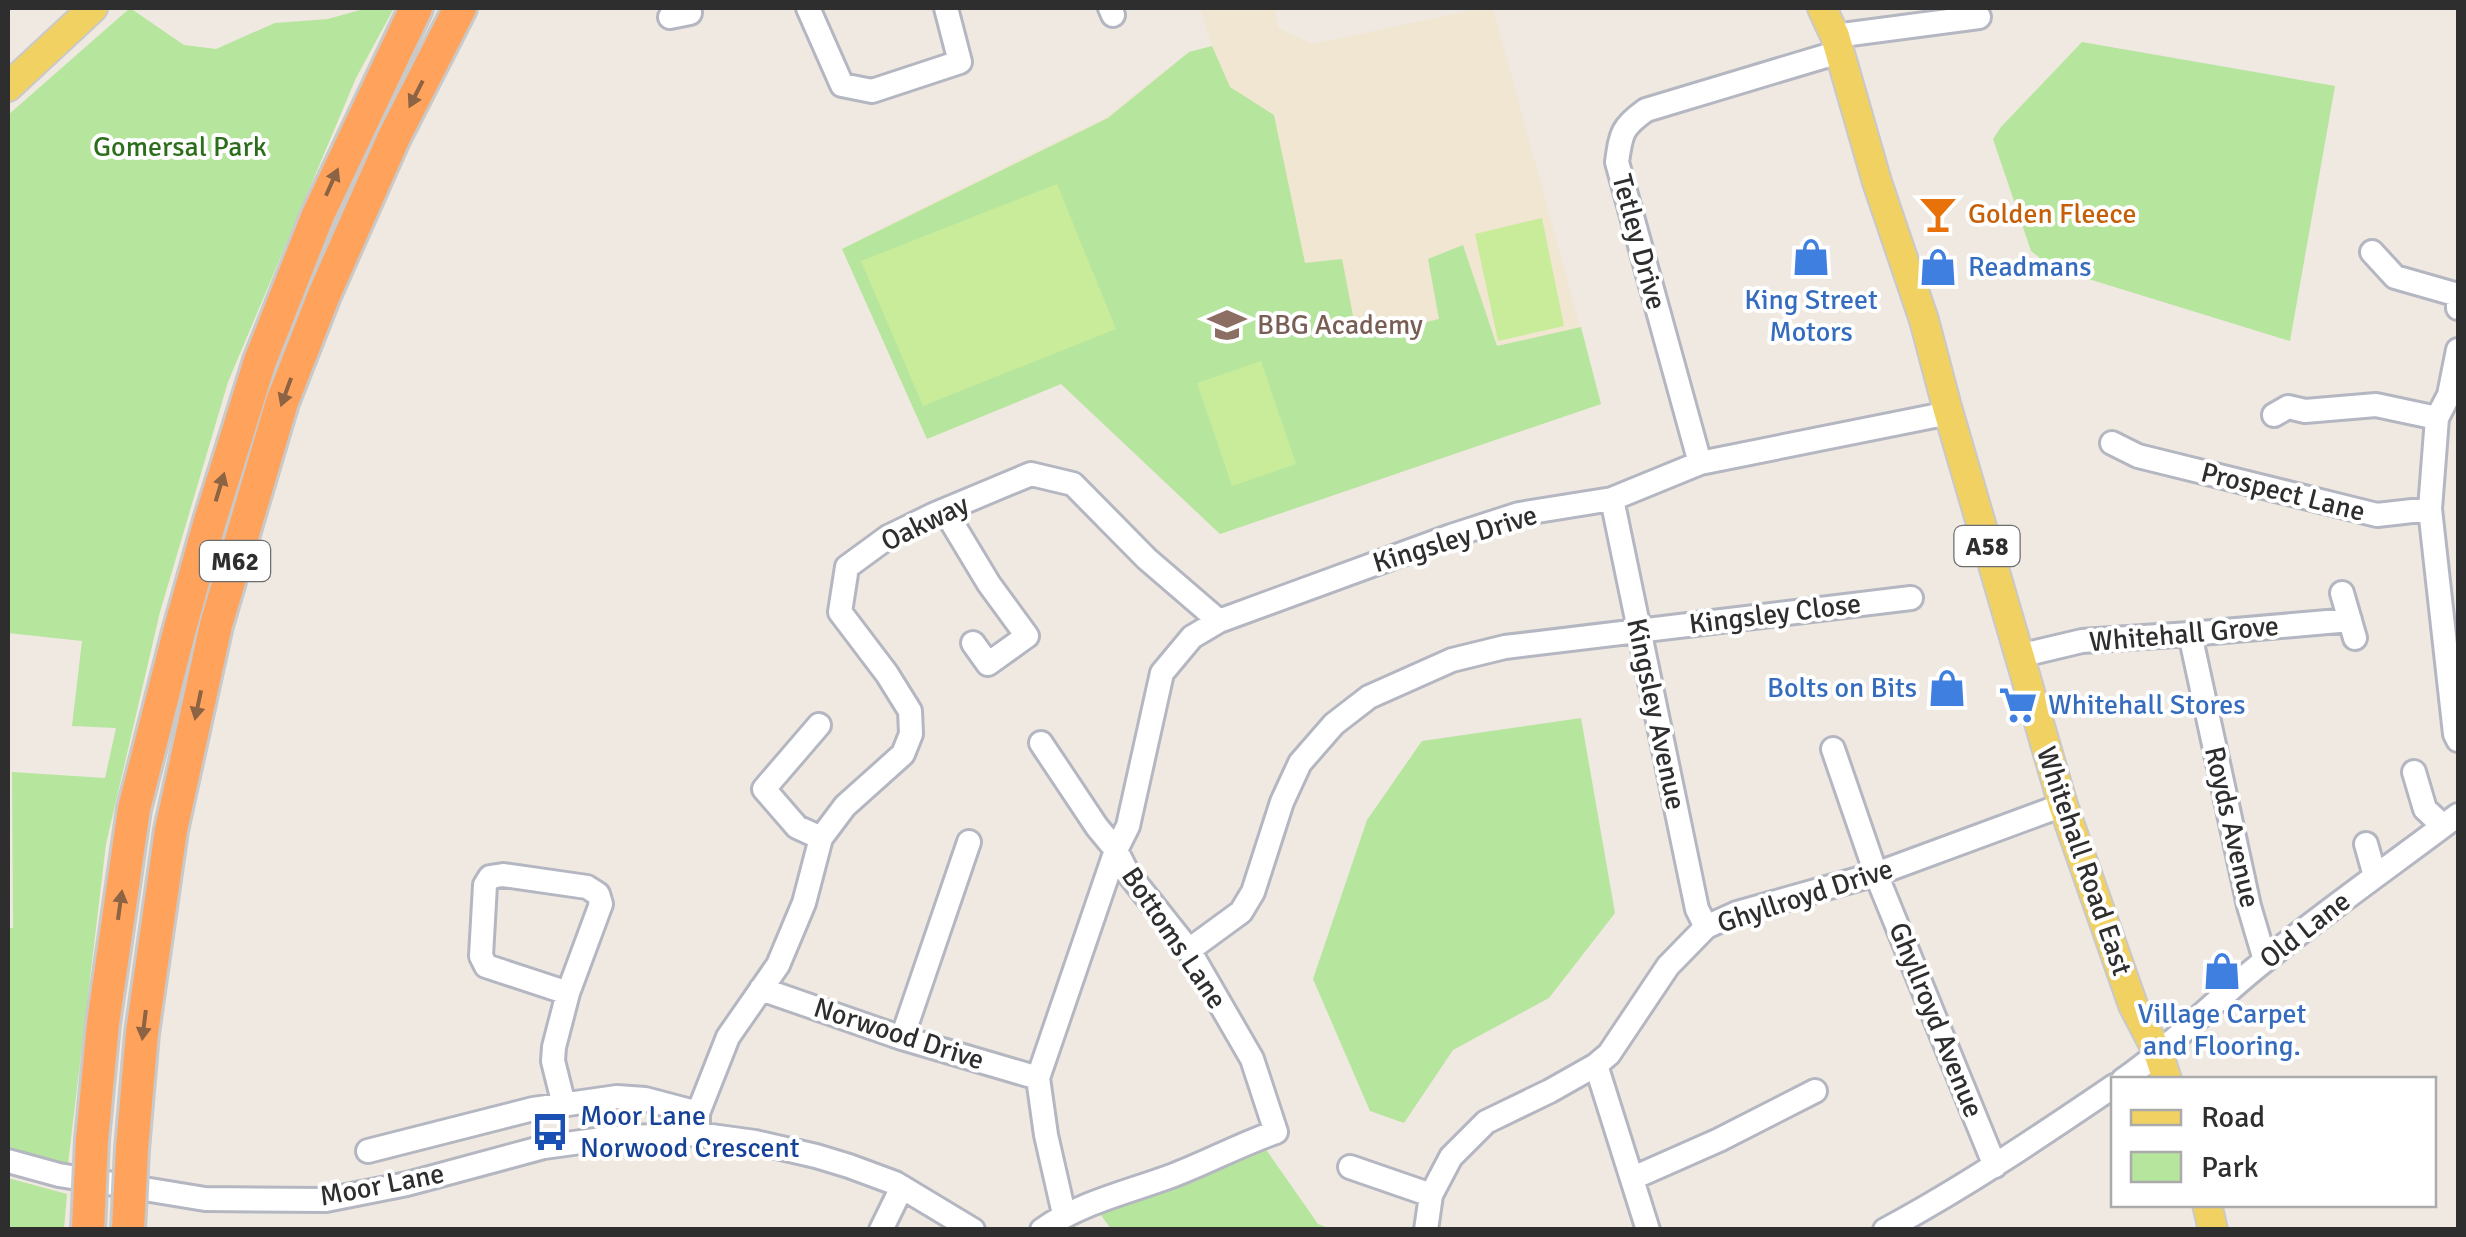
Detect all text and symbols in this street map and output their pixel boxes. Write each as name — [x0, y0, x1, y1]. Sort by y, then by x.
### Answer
one-way arrow — [408, 80, 425, 109]
park label: Gomersal Park — [93, 130, 267, 164]
one-way arrow — [324, 167, 341, 196]
street label: Tetley Drive — [1605, 171, 1673, 313]
bar icon: Golden Fleece — [1917, 193, 1959, 235]
place label: Golden Fleece — [1968, 197, 2137, 231]
shop icon: King Street Motors — [1790, 236, 1832, 278]
shop icon: Readmans — [1917, 246, 1959, 288]
place label: Readmans — [1968, 250, 2091, 284]
place label: King Street Motors — [1744, 283, 1878, 349]
school or university icon: BBG Academy — [1206, 304, 1248, 346]
place label: BBG Academy — [1257, 308, 1423, 342]
one-way arrow — [278, 378, 294, 408]
street label: Prospect Lane — [2197, 455, 2369, 529]
one-way arrow — [214, 472, 229, 502]
street label: Oakway — [876, 487, 974, 559]
street label: Kingsley Drive — [1369, 498, 1541, 580]
road number: A58 — [1954, 526, 2020, 566]
road number: M62 — [200, 541, 270, 581]
street label: Kingsley Close — [1687, 587, 1863, 641]
street label: Whitehall Grove — [2088, 609, 2280, 659]
street label: Kingsley Avenue — [1619, 615, 1693, 813]
shop icon: Bolts on Bits — [1926, 667, 1968, 709]
place label: Bolts on Bits — [1767, 671, 1917, 705]
supermarket icon: Whitehall Stores — [1997, 684, 2039, 726]
place label: Whitehall Stores — [2048, 688, 2246, 722]
one-way arrow — [190, 690, 206, 721]
street label: Whitehall Road East — [2029, 742, 2139, 980]
street label: Royds Avenue — [2197, 743, 2267, 911]
street label: Ghyllroyd Drive — [1713, 852, 1897, 940]
street label: Bottoms Lane — [1114, 861, 1234, 1015]
street label: Old Lane — [2253, 884, 2357, 976]
one-way arrow — [113, 888, 129, 920]
street label: Ghyllroyd Avenue — [1881, 917, 1991, 1123]
shop icon: Village Carpet and Flooring. — [2201, 950, 2243, 992]
street label: Norwood Drive — [810, 990, 988, 1078]
place label: Village Carpet and Flooring. — [2138, 997, 2307, 1063]
one-way arrow — [135, 1010, 151, 1041]
legend — [2111, 1077, 2436, 1207]
place label: Moor Lane Norwood Crescent — [580, 1099, 800, 1165]
text: Road — [2201, 1099, 2265, 1136]
bus stop icon: Moor Lane Norwood Crescent — [529, 1111, 571, 1153]
text: Park — [2201, 1149, 2259, 1186]
street label: Moor Lane — [317, 1156, 447, 1214]

